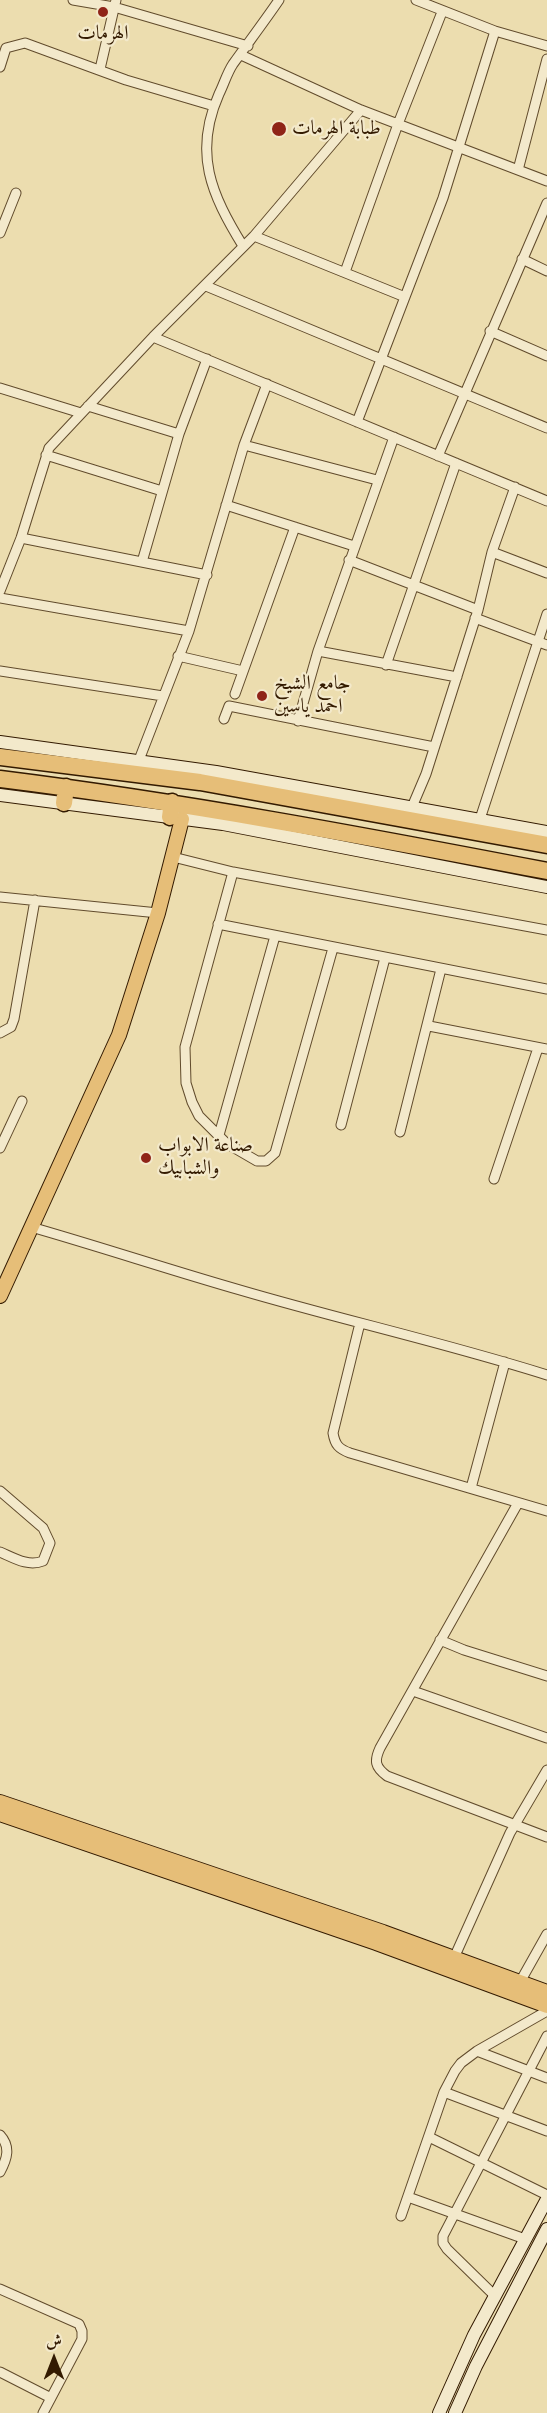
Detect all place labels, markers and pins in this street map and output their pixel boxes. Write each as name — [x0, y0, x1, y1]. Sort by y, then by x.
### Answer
marker: الهرمات — [96, 5, 110, 19]
place label: الهرمات — [77, 22, 129, 46]
place label: طبابة الهرمات — [292, 117, 381, 141]
marker: طبابة الهرمات — [270, 120, 288, 138]
place label: جامع الشيخ احمد ياسين — [274, 672, 351, 719]
marker: جامع الشيخ احمد ياسين — [255, 689, 269, 703]
place label: صناعة الابواب والشبابيك — [158, 1134, 253, 1181]
marker: صناعة الابواب والشبابيك — [139, 1151, 153, 1165]

